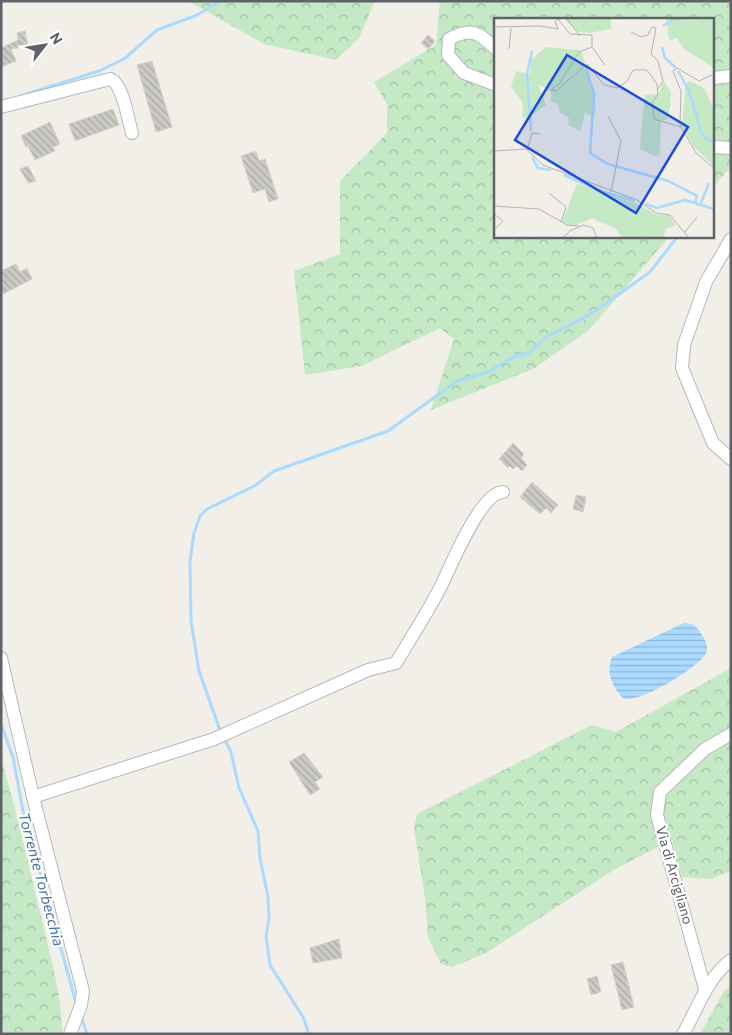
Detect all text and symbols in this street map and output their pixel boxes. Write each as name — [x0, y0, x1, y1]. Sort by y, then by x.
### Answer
inset map — [494, 18, 714, 238]
north arrow — [20, 20, 70, 70]
text: N — [47, 29, 67, 47]
water label: Torrente Torbecchia — [15, 810, 69, 948]
street label: Via di Arcigliano — [653, 824, 697, 926]

